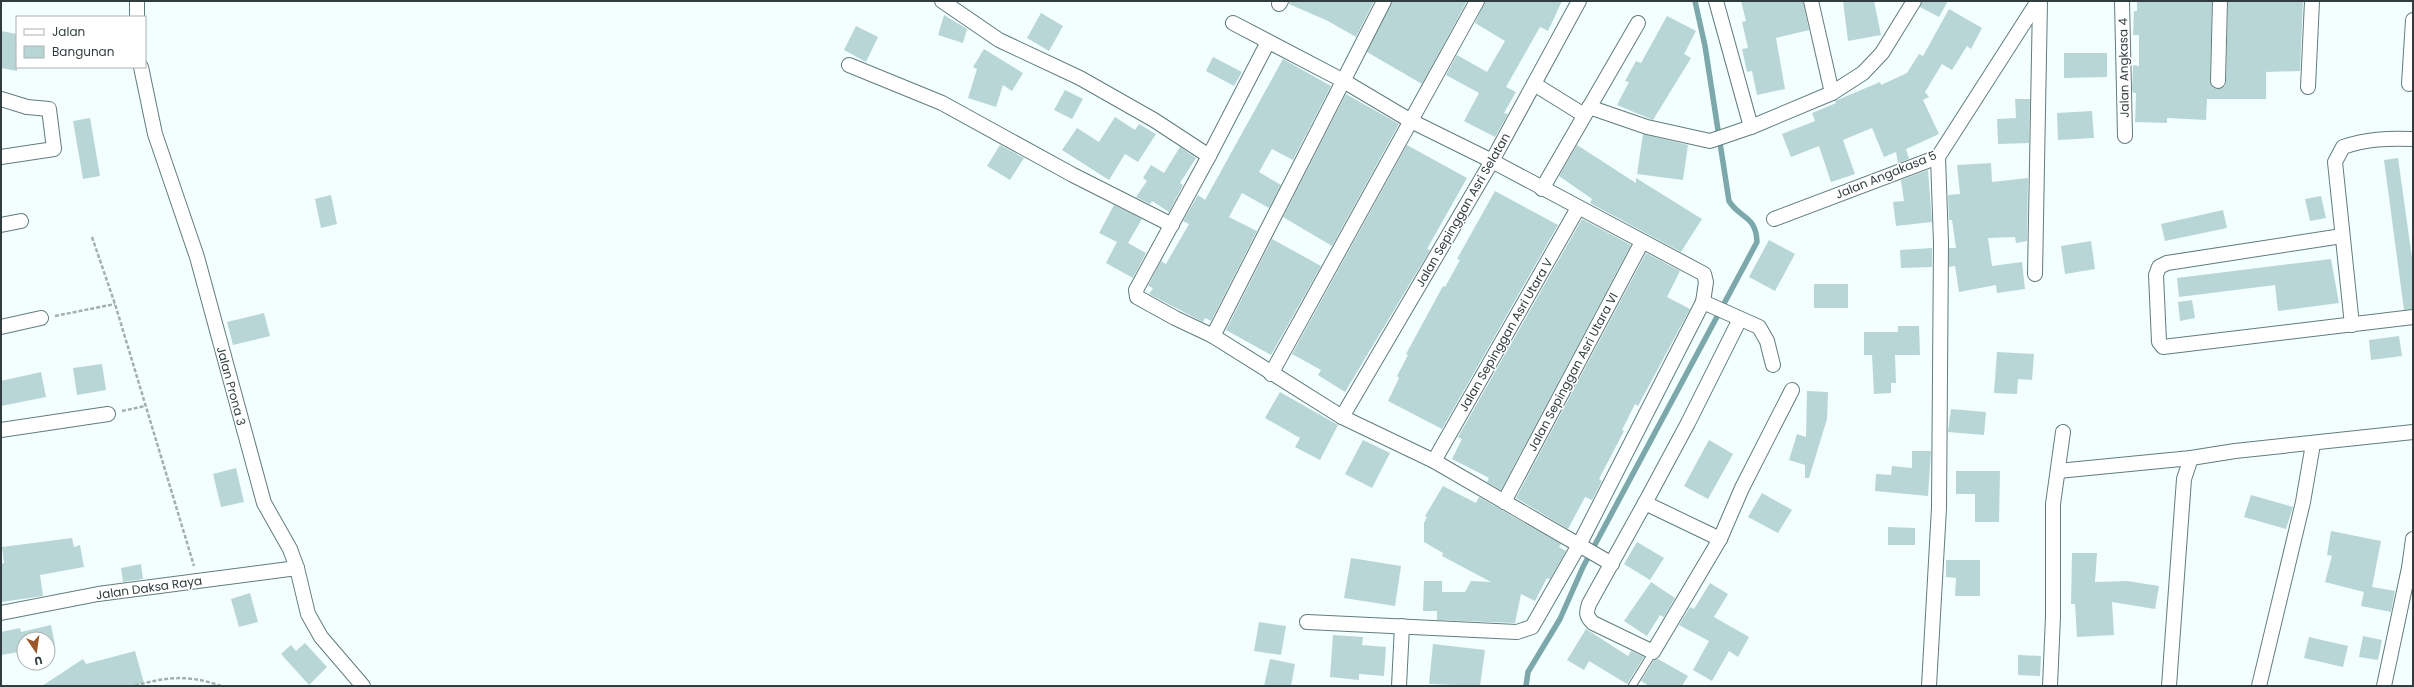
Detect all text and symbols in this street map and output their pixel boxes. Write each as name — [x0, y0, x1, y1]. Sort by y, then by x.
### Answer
legend — [16, 16, 146, 68]
street label: Jalan Angkasa 4 — [2114, 18, 2133, 118]
text: Jalan — [52, 23, 85, 40]
text: Bangunan — [52, 43, 114, 60]
street label: Jalan Sepinggan Asri Selatan — [1411, 129, 1514, 290]
street label: Jalan Angakasa 5 — [1833, 146, 1939, 203]
street label: Jalan Sepinggan Asri Utara V — [1455, 255, 1557, 414]
street label: Jalan Sepinggan Asri Utara VI — [1523, 289, 1622, 454]
street label: Jalan Prona 3 — [213, 344, 250, 427]
street label: Jalan Daksa Raya — [95, 572, 203, 603]
north arrow — [16, 631, 56, 671]
text: U — [32, 652, 44, 669]

